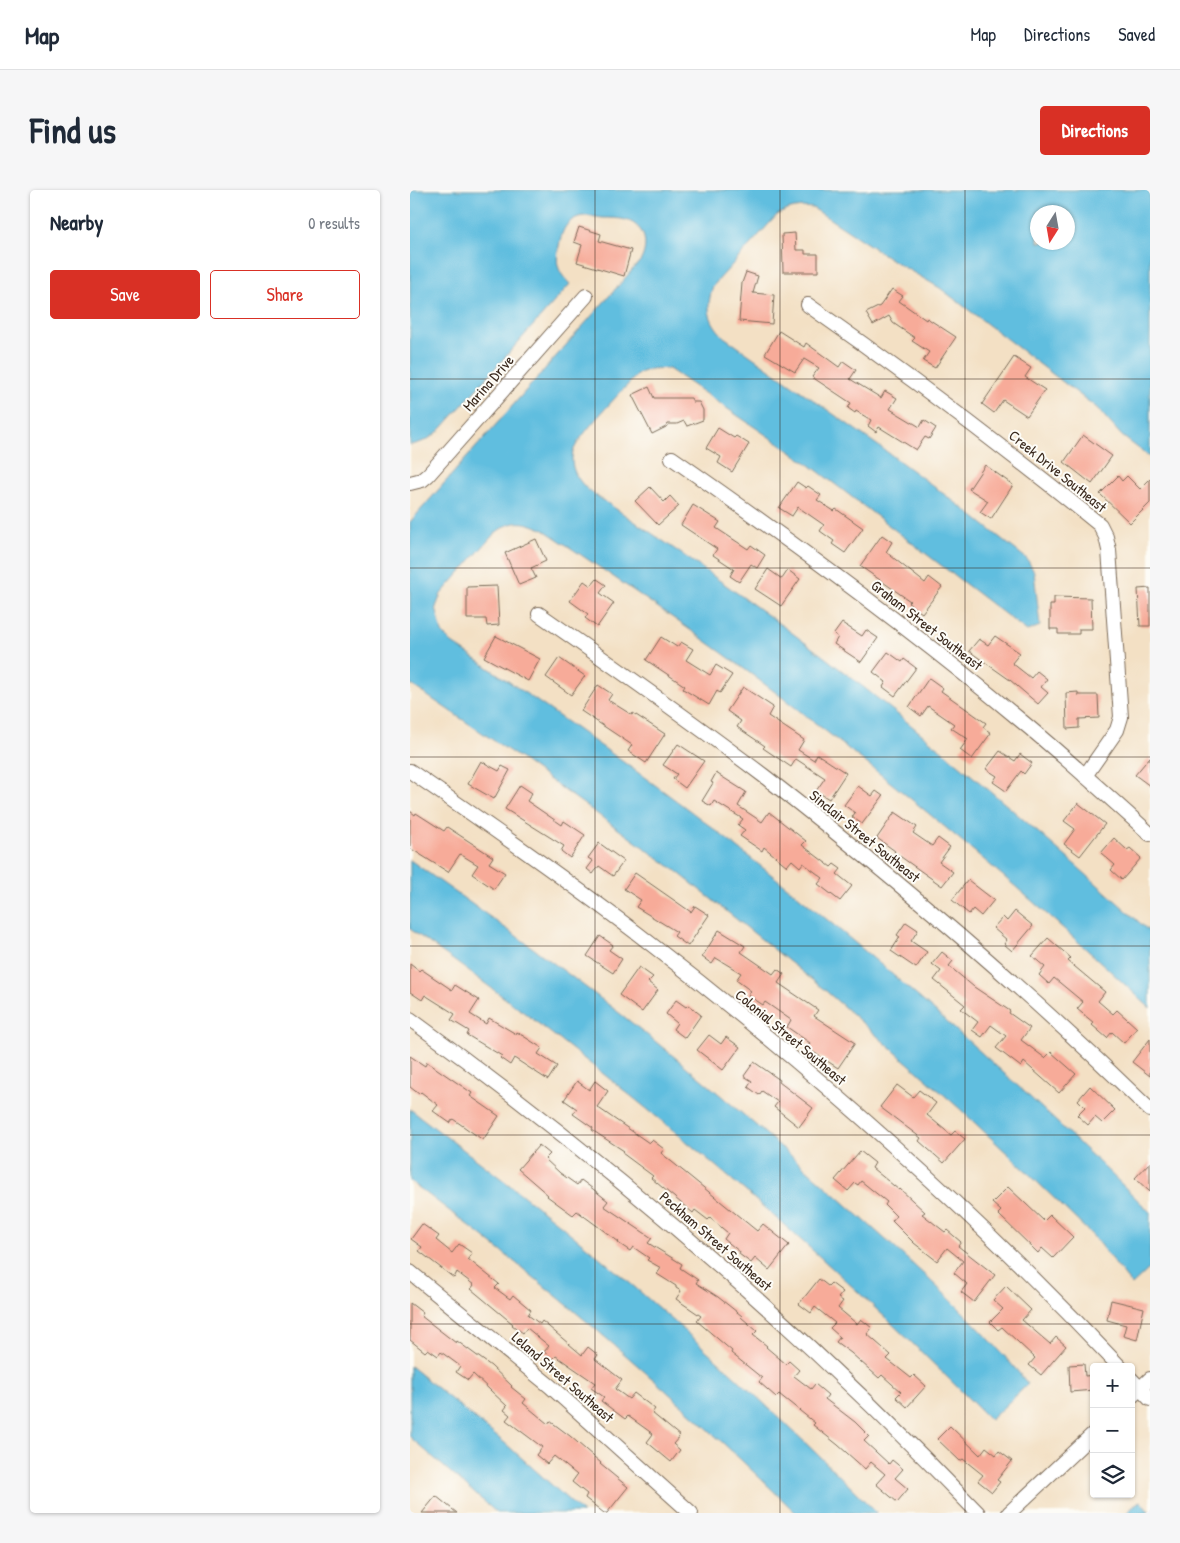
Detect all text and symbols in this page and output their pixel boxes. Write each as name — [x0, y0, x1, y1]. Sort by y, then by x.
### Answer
text: Map — [25, 19, 59, 51]
text: Map — [971, 22, 996, 47]
text: Directions — [1024, 22, 1090, 47]
text: Saved — [1118, 22, 1155, 47]
button: Directions — [1040, 106, 1150, 155]
text: Find us — [30, 107, 116, 154]
north arrow — [1030, 205, 1075, 250]
text: Nearby — [50, 208, 103, 237]
text: 0 results — [308, 212, 360, 234]
button: Save — [50, 270, 200, 319]
button: Share — [210, 270, 360, 319]
street label: Marina Drive — [458, 350, 518, 416]
street label: Creek Drive Southeast — [1005, 425, 1112, 518]
street label: Graham Street Southeast — [867, 575, 988, 676]
street label: Sinclair Street Southeast — [805, 785, 925, 888]
street label: Colonial Street Southeast — [731, 984, 852, 1090]
street label: Peckham Street Southeast — [655, 1186, 777, 1296]
street label: Leland Street Southeast — [507, 1327, 619, 1428]
map controls — [1090, 1363, 1135, 1498]
button: + — [1090, 1363, 1135, 1408]
button: − — [1090, 1408, 1135, 1453]
button: layers — [1090, 1453, 1135, 1498]

